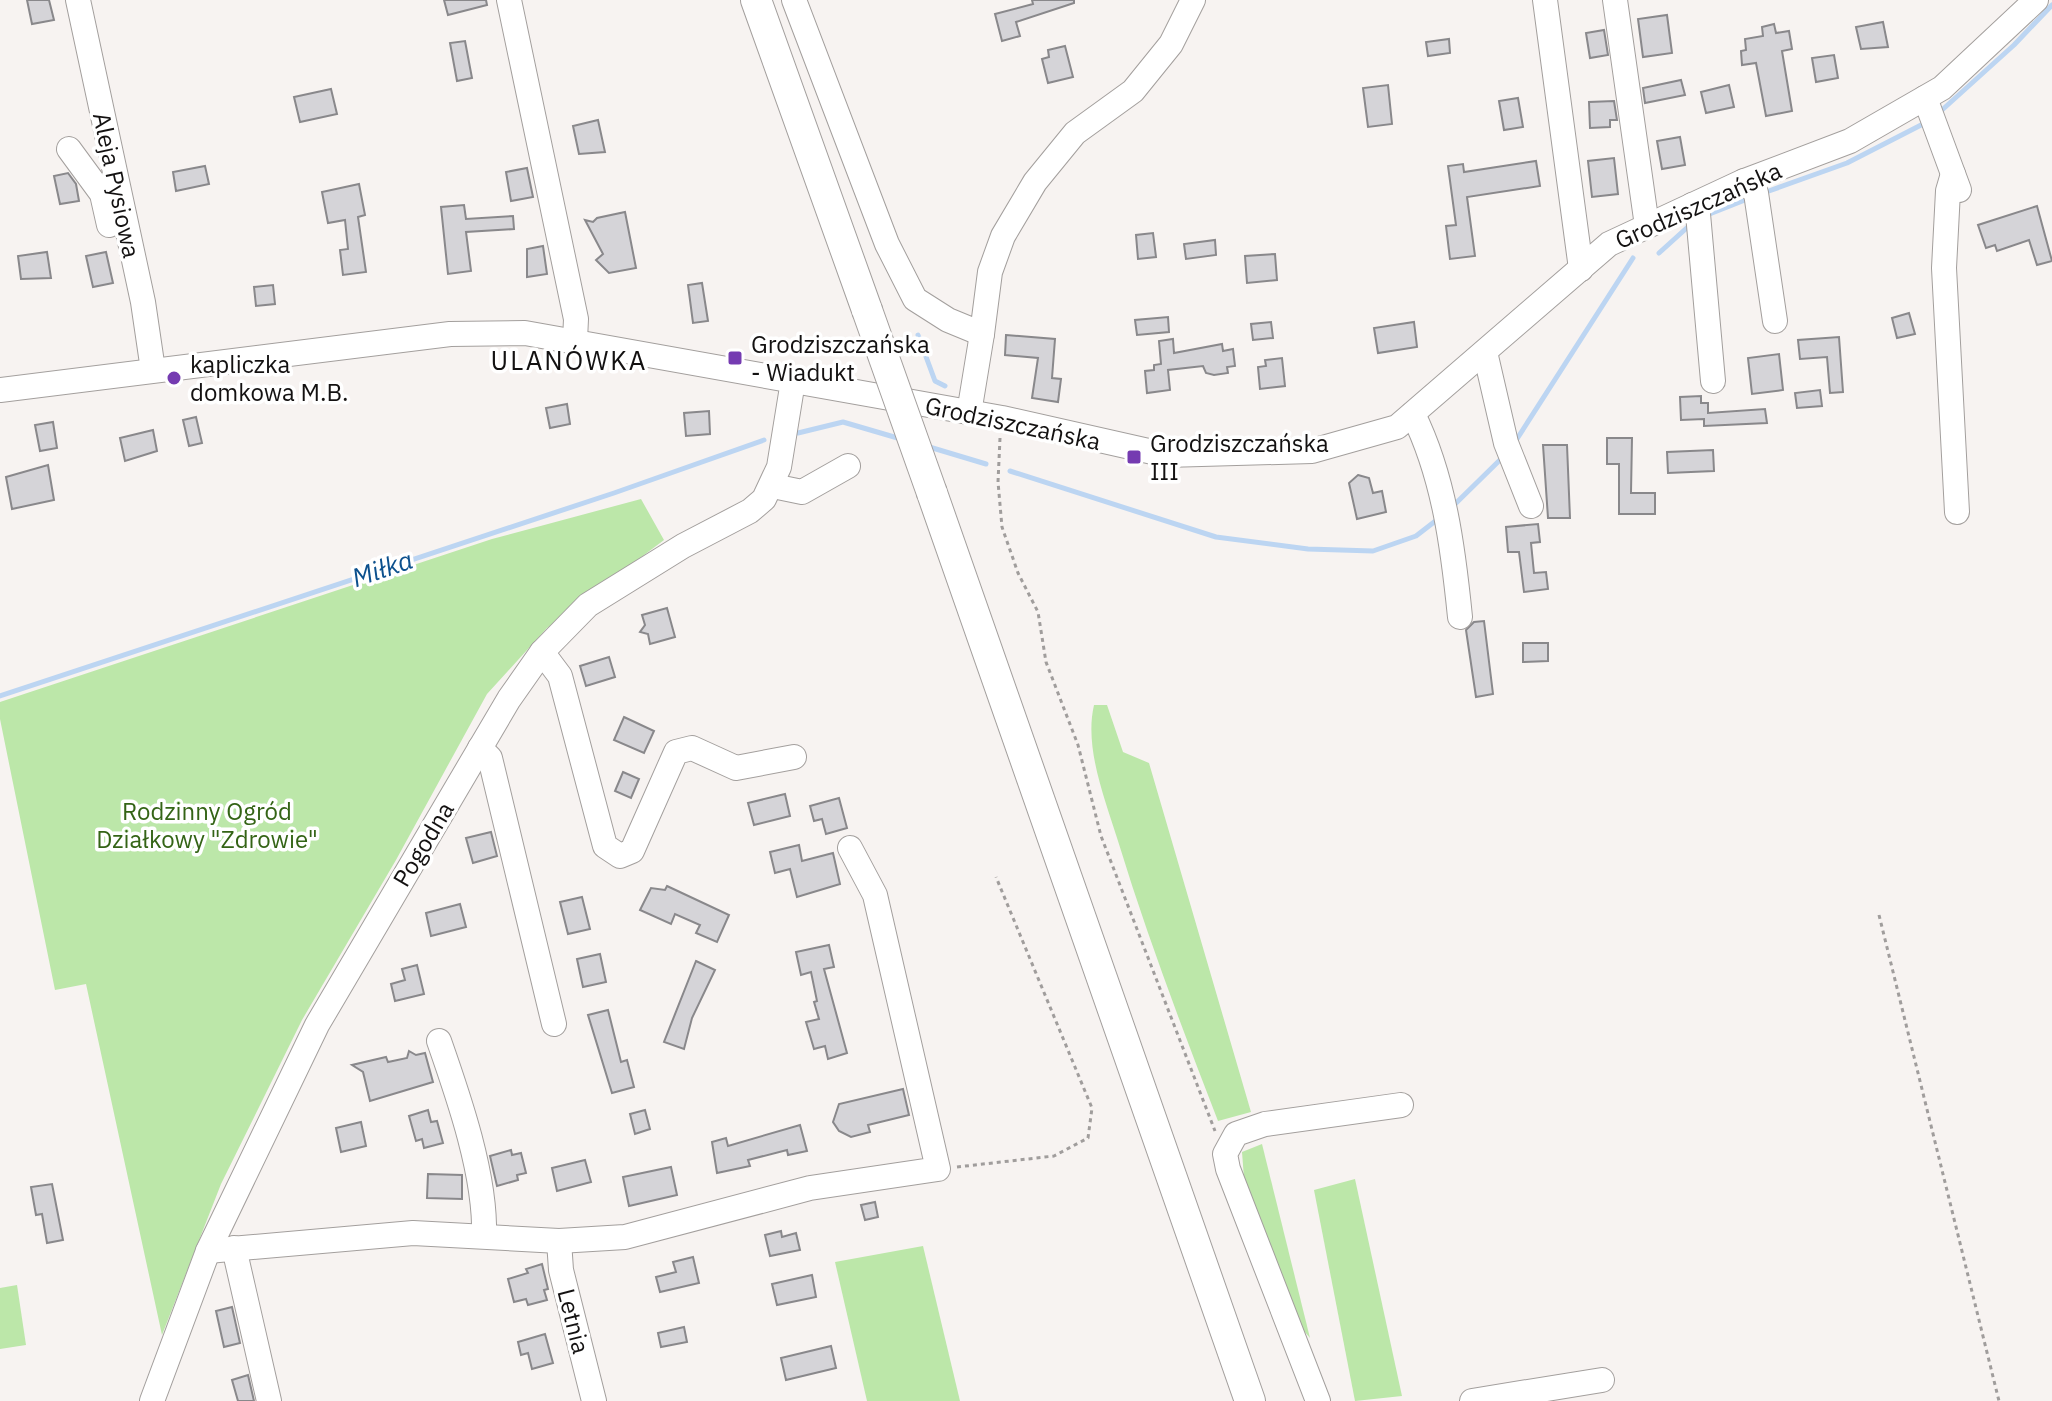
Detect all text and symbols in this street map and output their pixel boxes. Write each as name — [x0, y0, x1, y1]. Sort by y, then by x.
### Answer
street label: Aleja Pysiowa — [86, 109, 148, 261]
street label: Grodziszczańska — [1610, 154, 1786, 256]
place label: Grodziszczańska - Wiadukt — [751, 328, 930, 388]
district label: ULANÓWKA — [491, 343, 647, 377]
place label: kapliczka domkowa M.B. — [190, 348, 348, 408]
marker: Grodziszczańska - Wiadukt — [726, 349, 744, 367]
marker: kapliczka domkowa M.B. — [165, 369, 183, 387]
street label: Grodziszczańska — [922, 389, 1104, 457]
place label: Grodziszczańska III — [1150, 427, 1329, 487]
marker: Grodziszczańska III — [1125, 448, 1143, 466]
water label: Miłka — [347, 542, 417, 594]
park label: Rodzinny Ogród Działkowy "Zdrowie" — [96, 795, 318, 855]
street label: Pogodna — [385, 795, 461, 892]
street label: Letnia — [551, 1285, 598, 1357]

